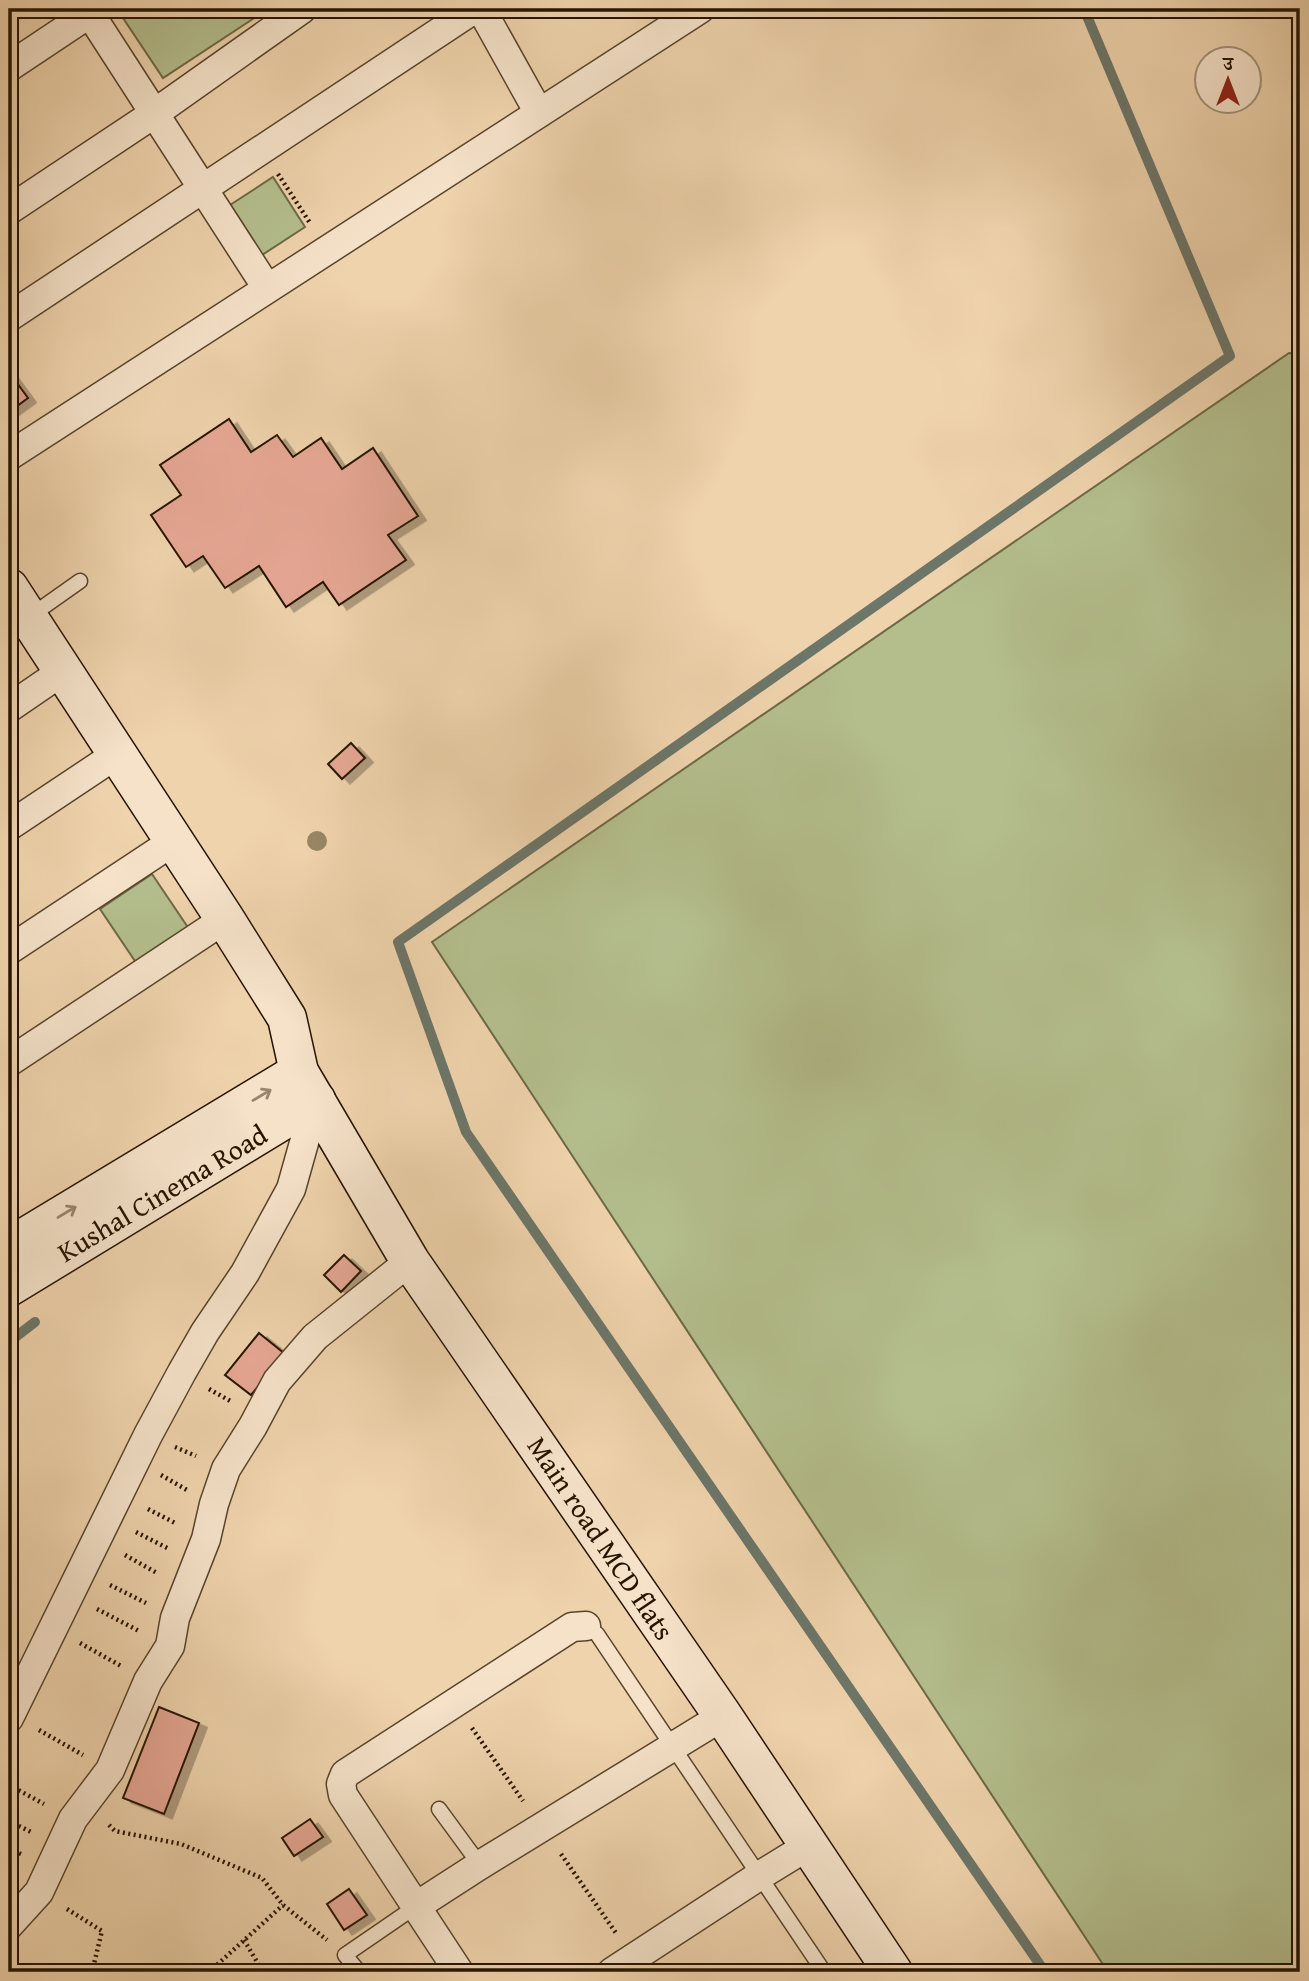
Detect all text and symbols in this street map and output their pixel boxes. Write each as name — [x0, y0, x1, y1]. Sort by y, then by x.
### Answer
north arrow — [1194, 46, 1264, 116]
text: उ — [1221, 49, 1234, 77]
one-way arrow — [252, 1087, 272, 1101]
street label: Kushal Cinema Road — [49, 1114, 275, 1272]
one-way arrow — [57, 1204, 77, 1218]
street label: Main road MCD flats — [518, 1428, 685, 1648]

